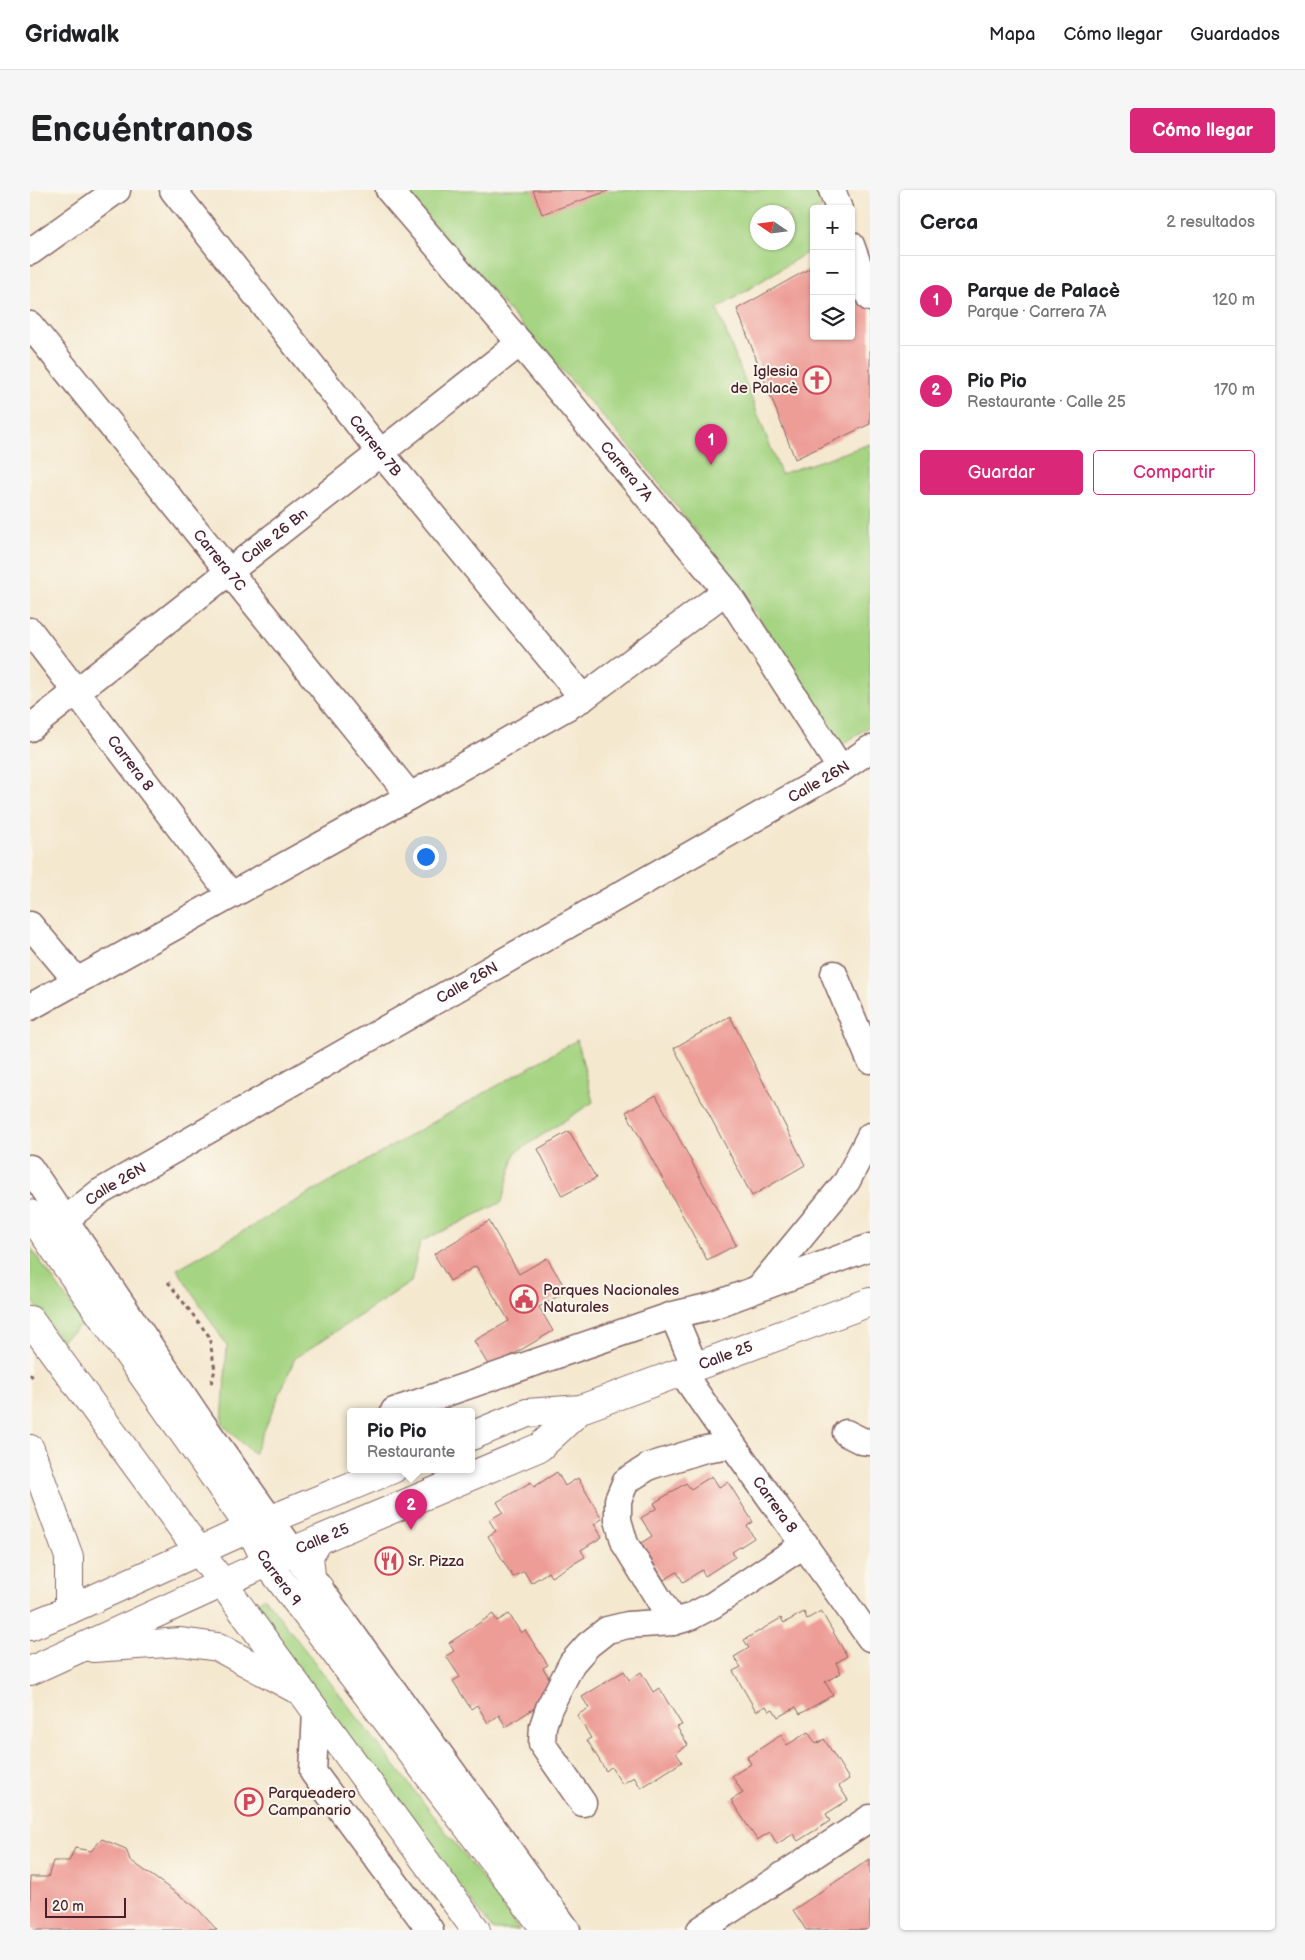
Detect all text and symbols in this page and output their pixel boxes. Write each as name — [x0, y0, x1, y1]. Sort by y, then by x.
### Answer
text: Gridwalk — [25, 20, 119, 49]
text: Mapa — [989, 24, 1035, 45]
text: Cómo llegar — [1063, 24, 1162, 45]
text: Guardados — [1190, 24, 1280, 45]
button: Cómo llegar — [1130, 108, 1275, 153]
text: Encuéntranos — [30, 109, 253, 152]
north arrow — [750, 205, 795, 250]
map controls — [810, 205, 855, 340]
button: + — [810, 205, 855, 250]
text: Cerca — [920, 210, 978, 235]
text: 2 resultados — [1166, 213, 1255, 232]
button: − — [810, 250, 855, 295]
text: Parque de Palacè — [967, 280, 1120, 303]
text: 1 — [933, 291, 939, 310]
text: 120 m — [1212, 291, 1255, 310]
button: layers — [810, 295, 855, 340]
text: Parque · Carrera 7A — [967, 303, 1106, 322]
place label: Iglesia de Palacè — [730, 362, 798, 398]
church icon: Iglesia de Palacè — [802, 365, 832, 395]
text: Pio Pio — [967, 370, 1027, 393]
text: 2 — [931, 381, 941, 400]
text: 170 m — [1214, 381, 1255, 400]
text: Restaurante · Calle 25 — [967, 393, 1126, 412]
street label: Carrera 7B — [345, 411, 406, 480]
pin: 1 — [695, 424, 727, 465]
street label: Carrera 7A — [596, 437, 657, 506]
button: Guardar — [920, 450, 1083, 495]
button: Compartir — [1093, 450, 1255, 495]
street label: Calle 26 Bn — [237, 504, 312, 568]
street label: Carrera 7C — [189, 525, 250, 595]
street label: Carrera 8 — [103, 731, 158, 795]
street label: Calle 26N — [784, 756, 853, 807]
your location — [413, 844, 439, 870]
street label: Calle 26N — [433, 957, 501, 1008]
street label: Calle 26N — [81, 1158, 150, 1210]
place label: Parques Nacionales Naturales — [543, 1281, 680, 1317]
public building icon: Parques Nacionales Naturales — [509, 1284, 539, 1314]
street label: Calle 25 — [696, 1337, 755, 1374]
popup — [347, 1408, 475, 1473]
text: Pio Pio — [367, 1420, 427, 1443]
text: Restaurante — [367, 1443, 455, 1462]
street label: Carrera 8 — [748, 1473, 802, 1537]
pin: 2 — [395, 1489, 427, 1530]
street label: Calle 25 — [293, 1519, 352, 1558]
street label: Carrera 9 — [252, 1546, 306, 1609]
restaurant icon: Sr. Pizza — [374, 1546, 404, 1576]
place label: Sr. Pizza — [408, 1552, 464, 1571]
place label: Parqueadero Campanario — [268, 1784, 356, 1820]
parking icon: Parqueadero Campanario — [234, 1787, 264, 1817]
scale bar — [45, 1895, 126, 1918]
text: 20 m — [52, 1898, 84, 1915]

